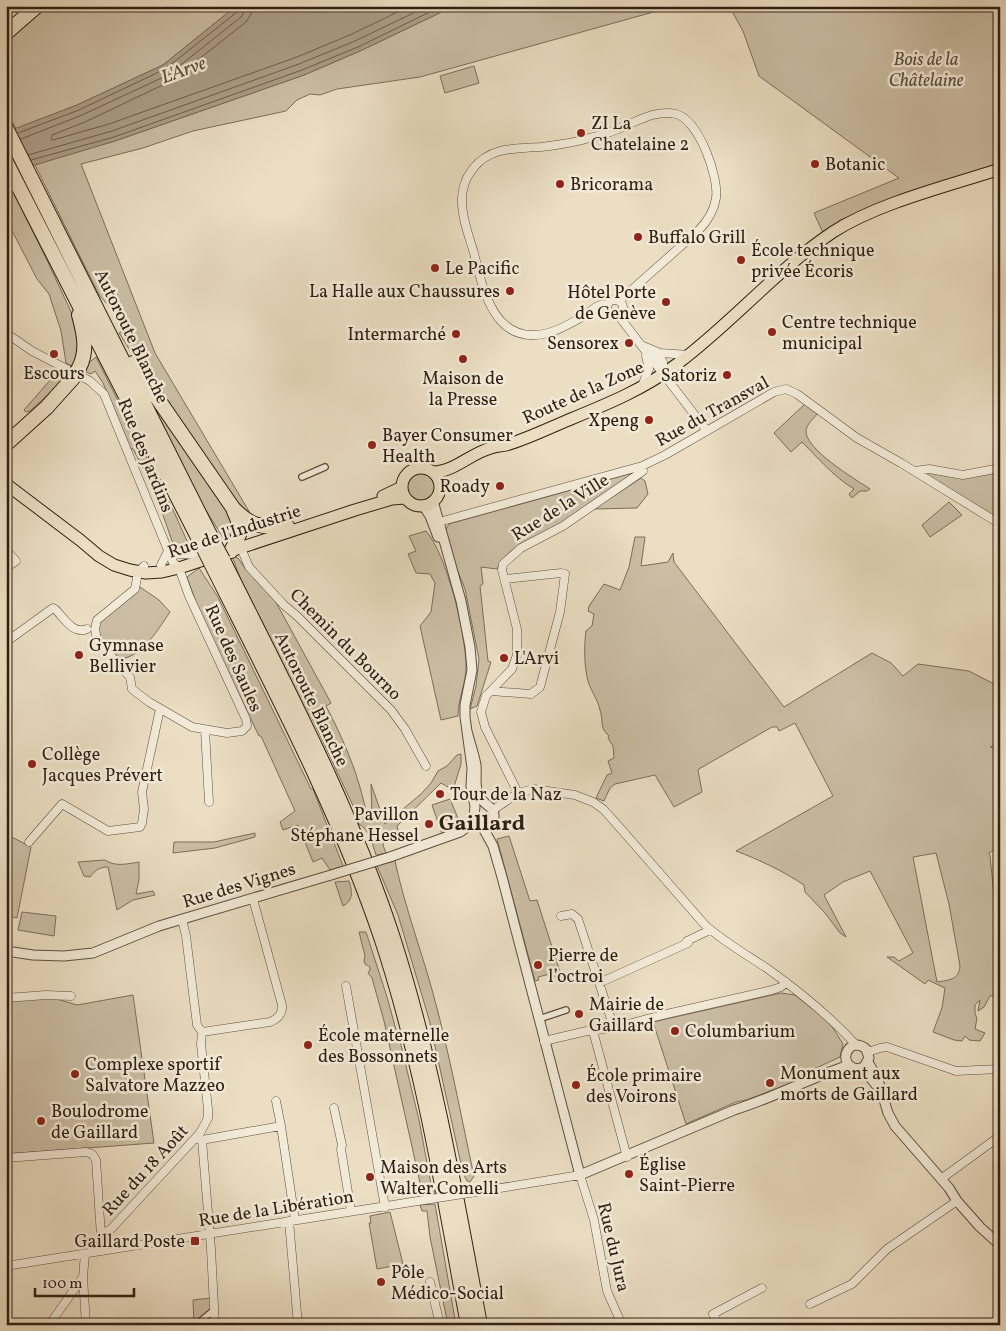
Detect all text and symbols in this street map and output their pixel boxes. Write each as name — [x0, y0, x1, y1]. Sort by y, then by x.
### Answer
park label: Bois de la Châtelaine — [889, 48, 964, 94]
water label: L'Arve — [158, 51, 210, 91]
place label: ZI La Chatelaine 2 — [591, 112, 689, 158]
marker: ZI La Chatelaine 2 — [575, 127, 587, 139]
place label: Botanic — [825, 153, 885, 178]
marker: Botanic — [809, 158, 821, 170]
place label: Bricorama — [570, 173, 653, 198]
marker: Bricorama — [554, 178, 566, 190]
place label: Buffalo Grill — [648, 226, 746, 251]
marker: Buffalo Grill — [632, 231, 644, 243]
place label: École technique privée Écoris — [751, 239, 874, 285]
marker: École technique privée Écoris — [735, 254, 747, 266]
place label: Le Pacific — [445, 257, 519, 282]
marker: Le Pacific — [429, 262, 441, 274]
street label: Autoroute Blanche — [87, 265, 174, 408]
place label: La Halle aux Chaussures — [309, 280, 500, 305]
place label: Hôtel Porte de Genève — [567, 281, 656, 327]
marker: La Halle aux Chaussures — [504, 285, 516, 297]
marker: Hôtel Porte de Genève — [660, 296, 672, 308]
place label: Centre technique municipal — [782, 311, 917, 357]
place label: Intermarché — [347, 323, 446, 348]
marker: Centre technique municipal — [766, 326, 778, 338]
marker: Intermarché — [450, 328, 462, 340]
place label: Sensorex — [547, 332, 619, 357]
marker: Sensorex — [623, 337, 635, 349]
marker: Escours — [48, 348, 60, 360]
marker: Maison de la Presse — [457, 353, 469, 365]
street label: Route de la Zone — [519, 355, 648, 431]
place label: Escours — [23, 362, 85, 387]
place label: Satoriz — [661, 364, 717, 389]
place label: Maison de la Presse — [422, 367, 504, 413]
marker: Satoriz — [721, 369, 733, 381]
street label: Rue du Transval — [651, 371, 774, 454]
street label: Rue des Jardins — [110, 395, 179, 516]
place label: Xpeng — [588, 409, 639, 434]
marker: Xpeng — [643, 414, 655, 426]
place label: Bayer Consumer Health — [382, 424, 513, 470]
marker: Bayer Consumer Health — [366, 439, 378, 451]
street label: Rue de la Ville — [507, 468, 614, 548]
place label: Roady — [440, 475, 490, 500]
marker: Roady — [494, 480, 506, 492]
street label: Rue de l'Industrie — [165, 499, 304, 566]
street label: Chemin du Bourno — [283, 583, 407, 707]
street label: Rue des Saules — [198, 601, 267, 716]
street label: Autoroute Blanche — [267, 628, 354, 771]
place label: Gymnase Bellivier — [89, 634, 164, 680]
place label: L'Arvi — [514, 647, 559, 672]
marker: Gymnase Bellivier — [73, 649, 85, 661]
marker: L'Arvi — [498, 652, 510, 664]
place label: Collège Jacques Prévert — [42, 743, 163, 789]
marker: Collège Jacques Prévert — [26, 758, 38, 770]
place label: Tour de la Naz — [450, 783, 562, 808]
marker: Tour de la Naz — [434, 788, 446, 800]
place label: Pavillon Stéphane Hessel — [290, 803, 419, 849]
district label: Gaillard — [439, 809, 525, 840]
marker: Pavillon Stéphane Hessel — [423, 818, 435, 830]
street label: Rue des Vignes — [180, 857, 299, 916]
place label: Pierre de l’octroi — [548, 944, 618, 990]
marker: Pierre de l’octroi — [532, 959, 544, 971]
place label: Mairie de Gaillard — [589, 993, 664, 1039]
marker: Mairie de Gaillard — [573, 1008, 585, 1020]
place label: Columbarium — [685, 1020, 796, 1045]
place label: École maternelle des Bossonnets — [318, 1024, 449, 1070]
marker: Columbarium — [669, 1025, 681, 1037]
marker: École maternelle des Bossonnets — [302, 1039, 314, 1051]
place label: Complexe sportif Salvatore Mazzeo — [85, 1053, 225, 1099]
place label: Monument aux morts de Gaillard — [780, 1062, 918, 1108]
place label: École primaire des Voirons — [586, 1064, 701, 1110]
marker: Complexe sportif Salvatore Mazzeo — [69, 1068, 81, 1080]
marker: Monument aux morts de Gaillard — [764, 1077, 776, 1089]
marker: École primaire des Voirons — [570, 1079, 582, 1091]
place label: Boulodrome de Gaillard — [51, 1100, 149, 1146]
marker: Boulodrome de Gaillard — [35, 1115, 47, 1127]
street label: Rue du 18 Août — [97, 1120, 195, 1222]
place label: Église Saint-Pierre — [639, 1153, 735, 1199]
place label: Maison des Arts Walter Comelli — [380, 1156, 507, 1202]
marker: Église Saint-Pierre — [623, 1168, 635, 1180]
marker: Maison des Arts Walter Comelli — [364, 1171, 376, 1183]
street label: Rue de la Libération — [197, 1185, 356, 1234]
street label: Rue du Jura — [590, 1200, 635, 1295]
place label: Gaillard Poste — [74, 1230, 185, 1255]
marker: Gaillard Poste — [189, 1235, 201, 1247]
place label: Pôle Médico-Social — [391, 1261, 504, 1307]
scale bar — [35, 1266, 134, 1298]
text: 100 m — [42, 1274, 82, 1295]
marker: Pôle Médico-Social — [375, 1276, 387, 1288]

